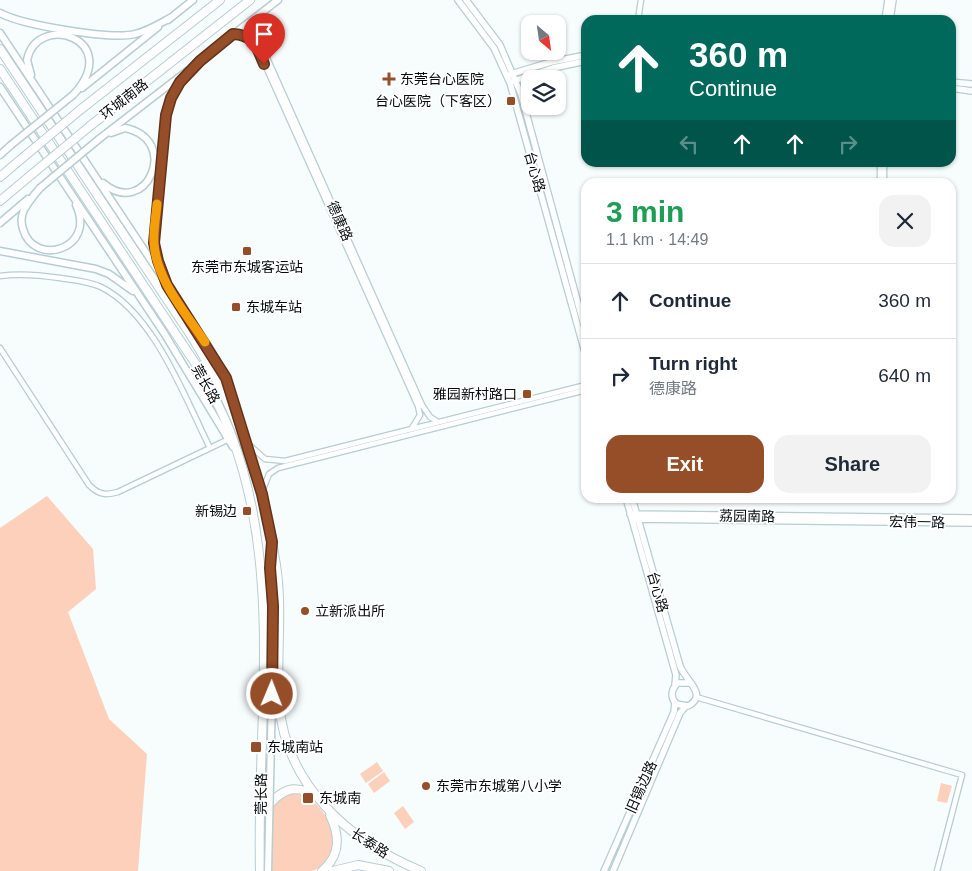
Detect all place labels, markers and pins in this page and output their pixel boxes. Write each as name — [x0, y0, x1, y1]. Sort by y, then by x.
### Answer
pin — [243, 13, 285, 64]
place label: 东莞台心医院 — [400, 71, 484, 87]
marker: 东莞台心医院 — [382, 72, 396, 86]
place label: 台心医院（下客区） — [375, 93, 501, 109]
marker: 台心医院（下客区） — [505, 95, 517, 107]
marker: 东莞市东城客运站 — [241, 245, 253, 257]
place label: 东莞市东城客运站 — [191, 259, 303, 275]
place label: 东城车站 — [246, 299, 302, 315]
marker: 东城车站 — [230, 301, 242, 313]
place label: 雅园新村路口 — [433, 386, 517, 402]
marker: 雅园新村路口 — [521, 388, 533, 400]
place label: 新锡边 — [195, 503, 237, 519]
marker: 新锡边 — [241, 505, 253, 517]
place label: 立新派出所 — [315, 603, 385, 619]
marker: 立新派出所 — [299, 605, 311, 617]
place label: 东城南站 — [267, 739, 323, 755]
marker: 东城南站 — [249, 740, 263, 754]
place label: 东莞市东城第八小学 — [436, 778, 562, 794]
marker: 东莞市东城第八小学 — [420, 780, 432, 792]
place label: 东城南 — [319, 790, 361, 806]
marker: 东城南 — [301, 791, 315, 805]

